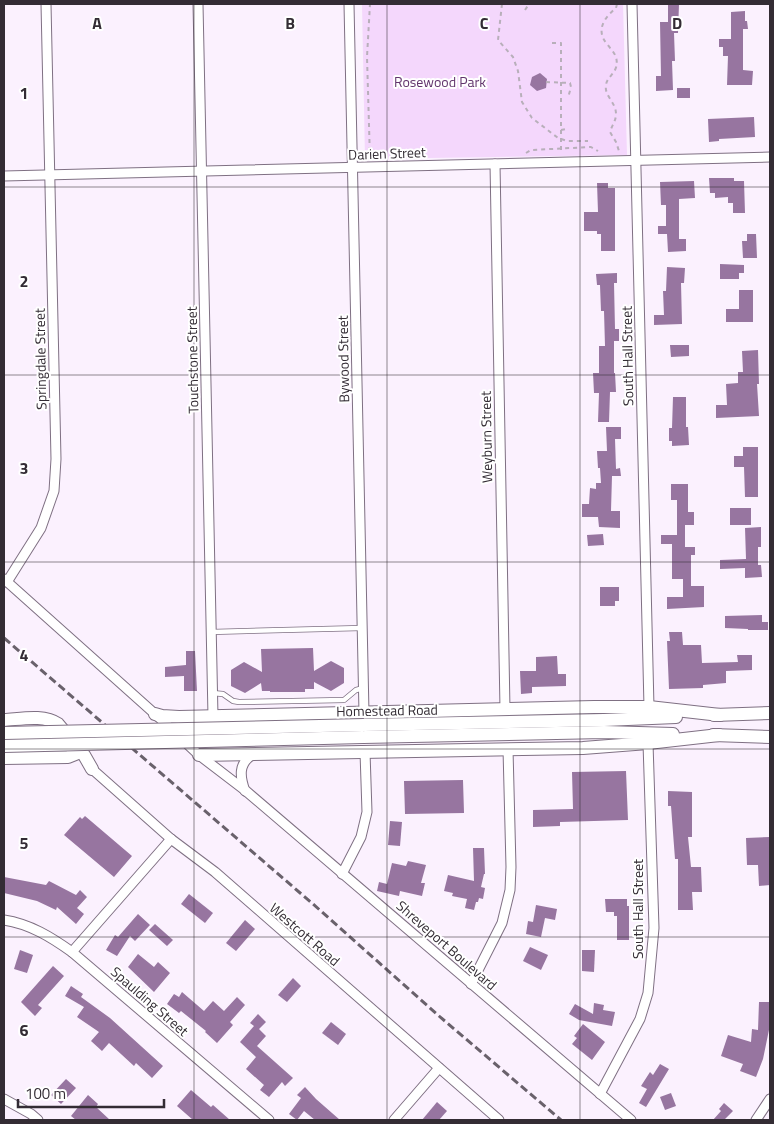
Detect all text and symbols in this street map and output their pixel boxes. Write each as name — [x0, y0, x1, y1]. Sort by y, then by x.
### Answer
text: A — [92, 11, 102, 35]
text: B — [285, 11, 295, 35]
text: C — [480, 11, 489, 35]
text: D — [672, 11, 682, 35]
park label: Rosewood Park — [394, 71, 486, 92]
text: 1 — [20, 81, 28, 105]
street label: Darien Street — [348, 141, 426, 165]
text: 2 — [20, 269, 28, 293]
street label: Touchstone Street — [181, 306, 203, 414]
street label: South Hall Street — [616, 306, 638, 406]
street label: Springdale Street — [29, 308, 51, 410]
street label: Bywood Street — [332, 315, 354, 403]
street label: Weyburn Street — [475, 391, 497, 483]
text: 3 — [20, 456, 28, 480]
text: 4 — [20, 643, 29, 667]
street label: Homestead Road — [336, 699, 438, 721]
text: 5 — [20, 831, 29, 855]
street label: South Hall Street — [627, 859, 648, 959]
street label: Shreveport Boulevard — [392, 895, 502, 995]
street label: Westcott Road — [265, 897, 345, 971]
street label: Spaulding Street — [107, 961, 194, 1041]
text: 6 — [20, 1018, 29, 1042]
scale bar — [18, 1076, 164, 1108]
text: 100 m — [25, 1082, 66, 1105]

